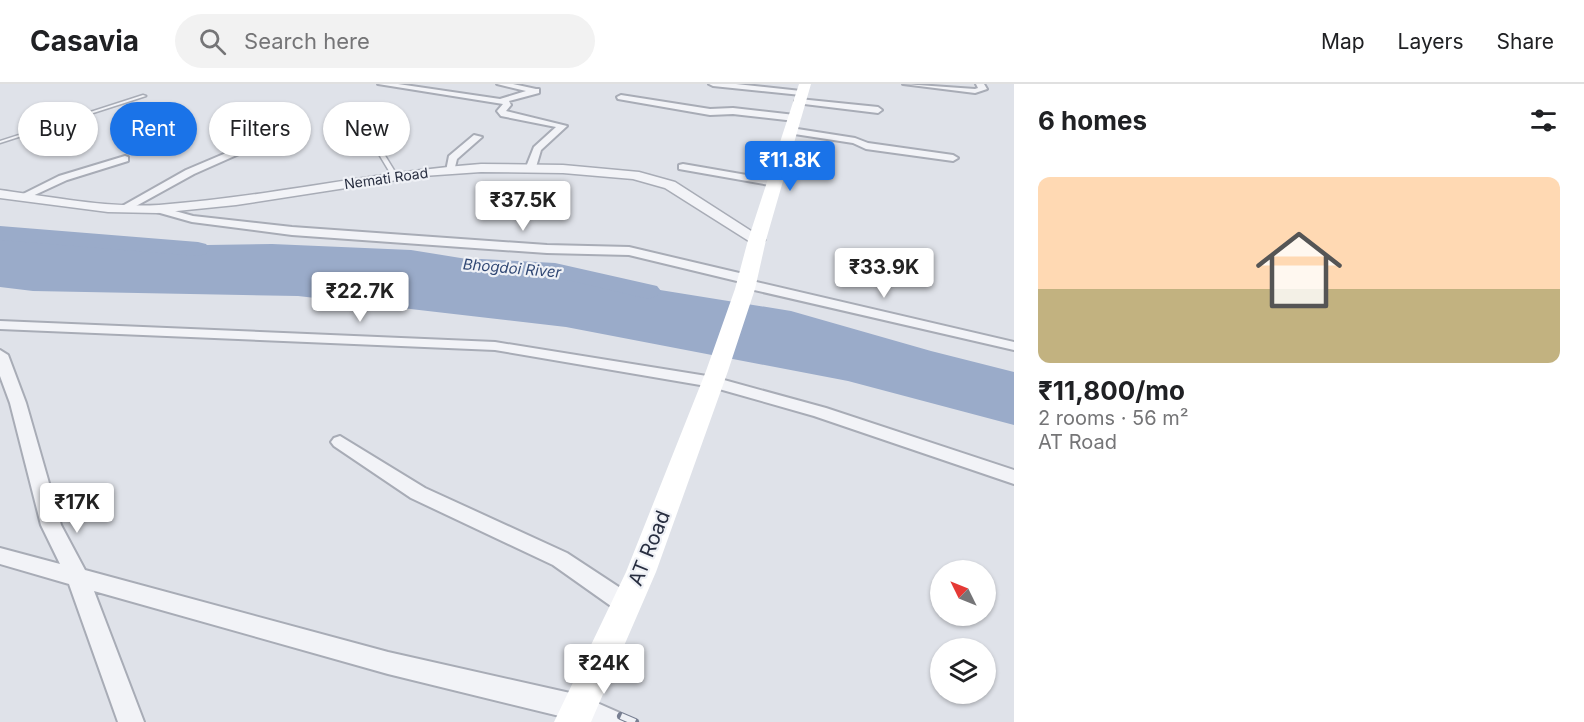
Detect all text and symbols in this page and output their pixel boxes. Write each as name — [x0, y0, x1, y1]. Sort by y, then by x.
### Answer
search box — [175, 14, 595, 68]
text: Casavia — [30, 24, 139, 58]
icon: search — [196, 25, 229, 58]
text: Search here — [244, 28, 370, 54]
text: Map — [1321, 29, 1365, 54]
text: Layers — [1398, 29, 1464, 54]
text: Share — [1497, 29, 1554, 54]
chip: Buy — [18, 102, 98, 156]
chip: Rent — [110, 102, 197, 156]
chip: Filters — [209, 102, 311, 156]
chip: New — [323, 102, 410, 156]
icon: filters — [1527, 104, 1560, 137]
text: 6 homes — [1038, 105, 1147, 136]
pin: ₹11.8K — [741, 141, 839, 192]
text: ₹11.8K — [759, 148, 821, 172]
street label: Nemati Road — [343, 164, 429, 192]
pin: ₹37.5K — [474, 181, 572, 232]
text: ₹37.5K — [489, 188, 557, 212]
icon: home — [1245, 216, 1353, 324]
pin: ₹33.9K — [835, 248, 933, 299]
water label: Bhogdoi River — [462, 254, 562, 282]
text: ₹33.9K — [849, 255, 919, 279]
pin: ₹22.7K — [311, 272, 409, 323]
text: ₹22.7K — [326, 279, 394, 303]
text: ₹11,800/mo — [1038, 375, 1185, 406]
text: 2 rooms · 56 m² — [1038, 406, 1189, 430]
text: AT Road — [1038, 430, 1117, 454]
pin: ₹17K — [41, 483, 113, 534]
text: ₹17K — [54, 490, 100, 514]
street label: AT Road — [623, 507, 675, 589]
north arrow — [930, 560, 996, 626]
map controls — [930, 560, 996, 704]
button: layers — [930, 638, 996, 704]
pin: ₹24K — [568, 644, 640, 695]
text: ₹24K — [578, 651, 630, 675]

